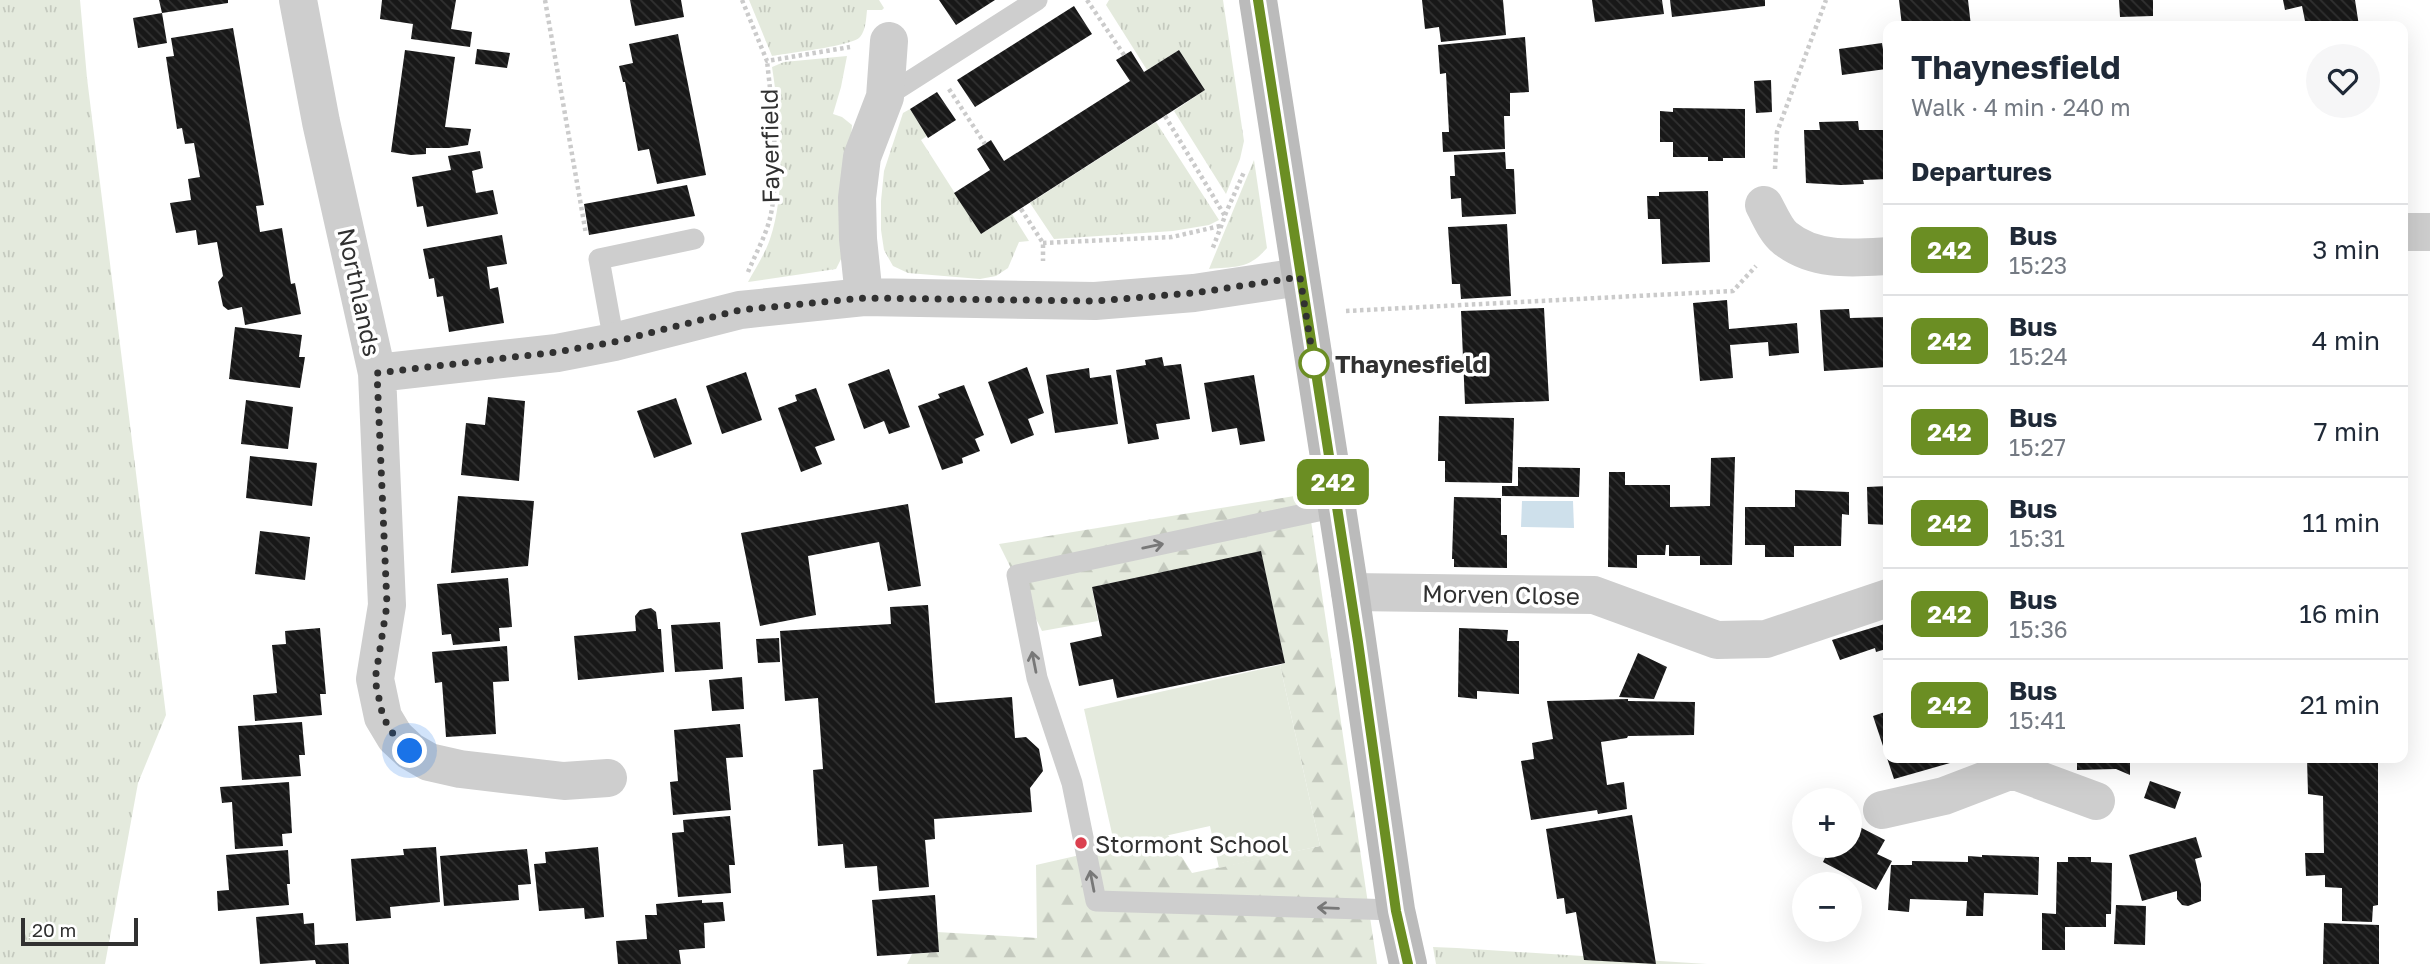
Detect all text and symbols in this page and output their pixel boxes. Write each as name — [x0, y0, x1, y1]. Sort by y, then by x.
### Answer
button: heart — [2306, 44, 2380, 118]
text: Thaynesfield — [1911, 47, 2121, 86]
street label: Fayerfield — [753, 88, 785, 204]
text: Walk · 4 min · 240 m — [1911, 93, 2131, 121]
text: Departures — [1911, 156, 2052, 187]
text: Bus — [2009, 220, 2057, 251]
street label: Northlands — [332, 225, 388, 359]
text: 3 min — [2312, 234, 2380, 265]
text: 242 — [1927, 235, 1972, 264]
text: 15:23 — [2009, 251, 2067, 279]
text: Bus — [2009, 311, 2057, 342]
text: 4 min — [2312, 325, 2380, 356]
text: 242 — [1927, 326, 1972, 355]
text: 15:24 — [2009, 342, 2068, 370]
marker: Thaynesfield — [1299, 348, 1329, 378]
place label: Thaynesfield — [1335, 349, 1487, 378]
text: Bus — [2009, 402, 2057, 433]
text: 7 min — [2314, 416, 2380, 447]
text: 242 — [1927, 417, 1972, 446]
text: 15:27 — [2009, 433, 2066, 461]
line badge: 242 — [1293, 459, 1373, 505]
text: 242 — [1311, 467, 1355, 496]
text: Bus — [2009, 493, 2057, 524]
text: 11 min — [2302, 507, 2380, 538]
text: 242 — [1927, 508, 1972, 537]
text: 15:31 — [2009, 524, 2065, 552]
one-way arrow — [1141, 538, 1164, 552]
street label: Morven Close — [1422, 578, 1580, 610]
text: Bus — [2009, 584, 2057, 615]
text: 16 min — [2299, 598, 2380, 629]
text: 242 — [1927, 599, 1972, 628]
text: 15:36 — [2009, 615, 2068, 643]
one-way arrow — [1027, 651, 1041, 674]
text: Bus — [2009, 675, 2057, 706]
text: 21 min — [2300, 689, 2380, 720]
text: 242 — [1927, 690, 1972, 719]
text: 15:41 — [2009, 706, 2066, 734]
your location — [392, 733, 427, 768]
map controls — [1792, 788, 1862, 942]
button: + — [1792, 788, 1862, 858]
place label: Stormont School — [1095, 829, 1289, 858]
marker: Stormont School — [1073, 835, 1089, 851]
one-way arrow — [1085, 870, 1099, 893]
button: − — [1792, 872, 1862, 942]
one-way arrow — [1317, 902, 1340, 915]
scale bar — [21, 915, 138, 947]
text: 20 m — [32, 918, 76, 941]

